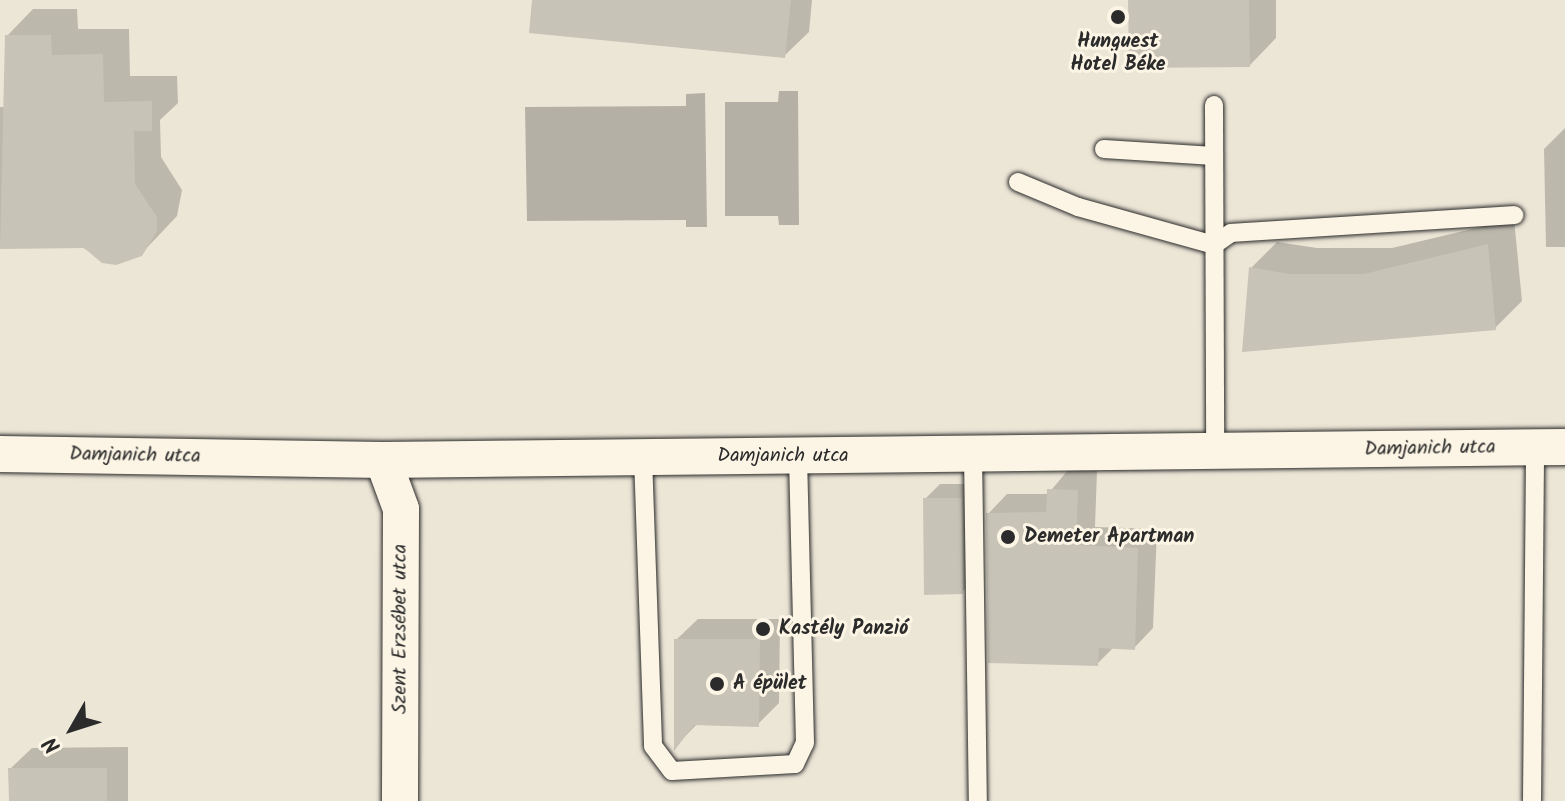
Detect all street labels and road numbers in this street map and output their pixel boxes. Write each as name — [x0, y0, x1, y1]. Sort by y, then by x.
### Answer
street label: Damjanich utca — [1364, 436, 1496, 462]
street label: Damjanich utca — [69, 443, 201, 469]
street label: Damjanich utca — [717, 444, 849, 468]
street label: Szent Erzsébet utca — [389, 544, 413, 714]

